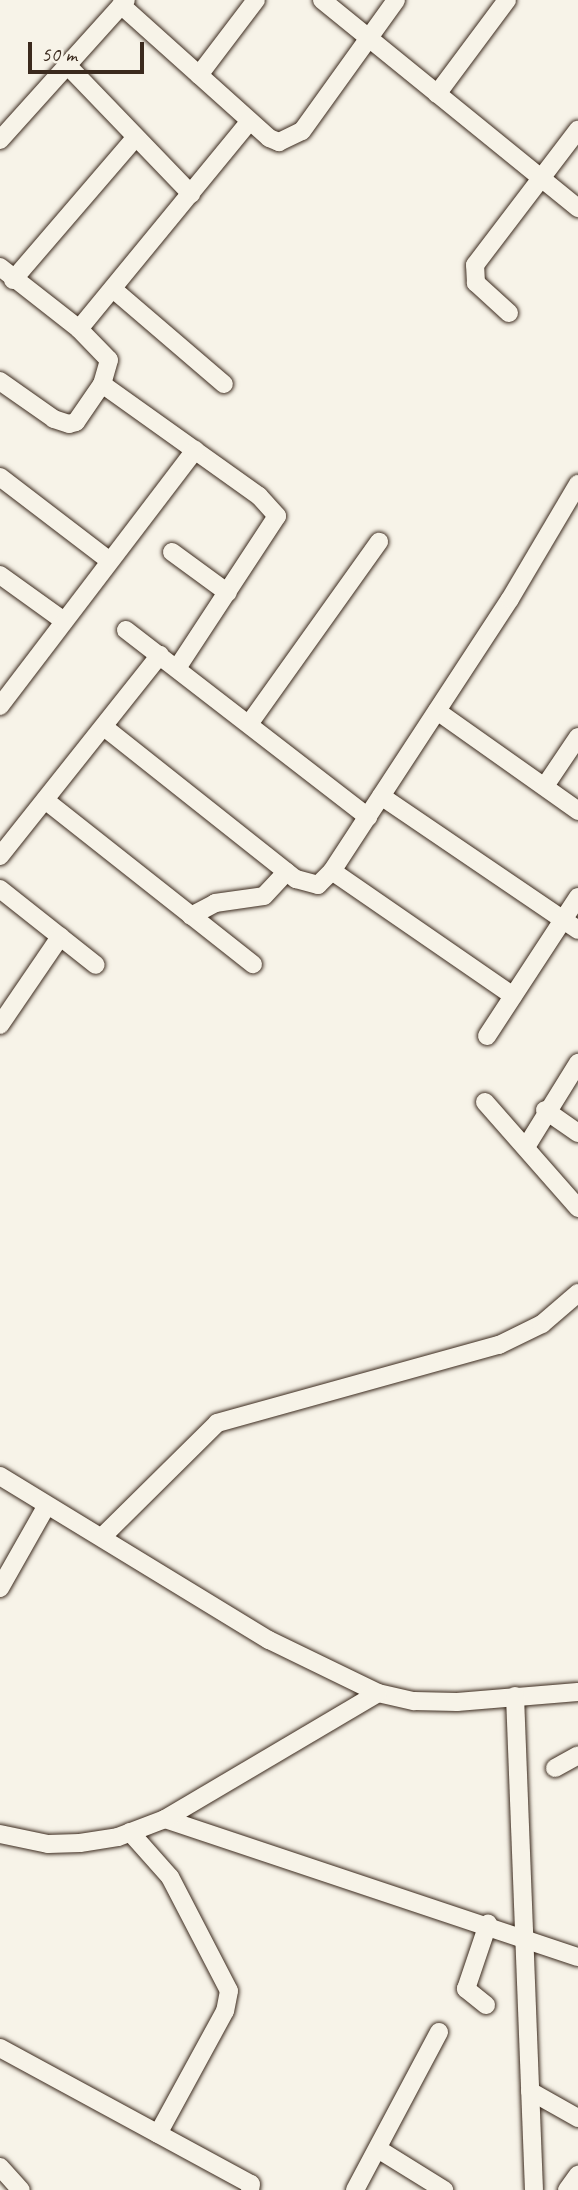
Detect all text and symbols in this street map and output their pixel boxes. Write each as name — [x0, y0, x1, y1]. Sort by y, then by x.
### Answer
scale bar — [32, 28, 147, 72]
text: 50 m — [41, 41, 77, 67]

